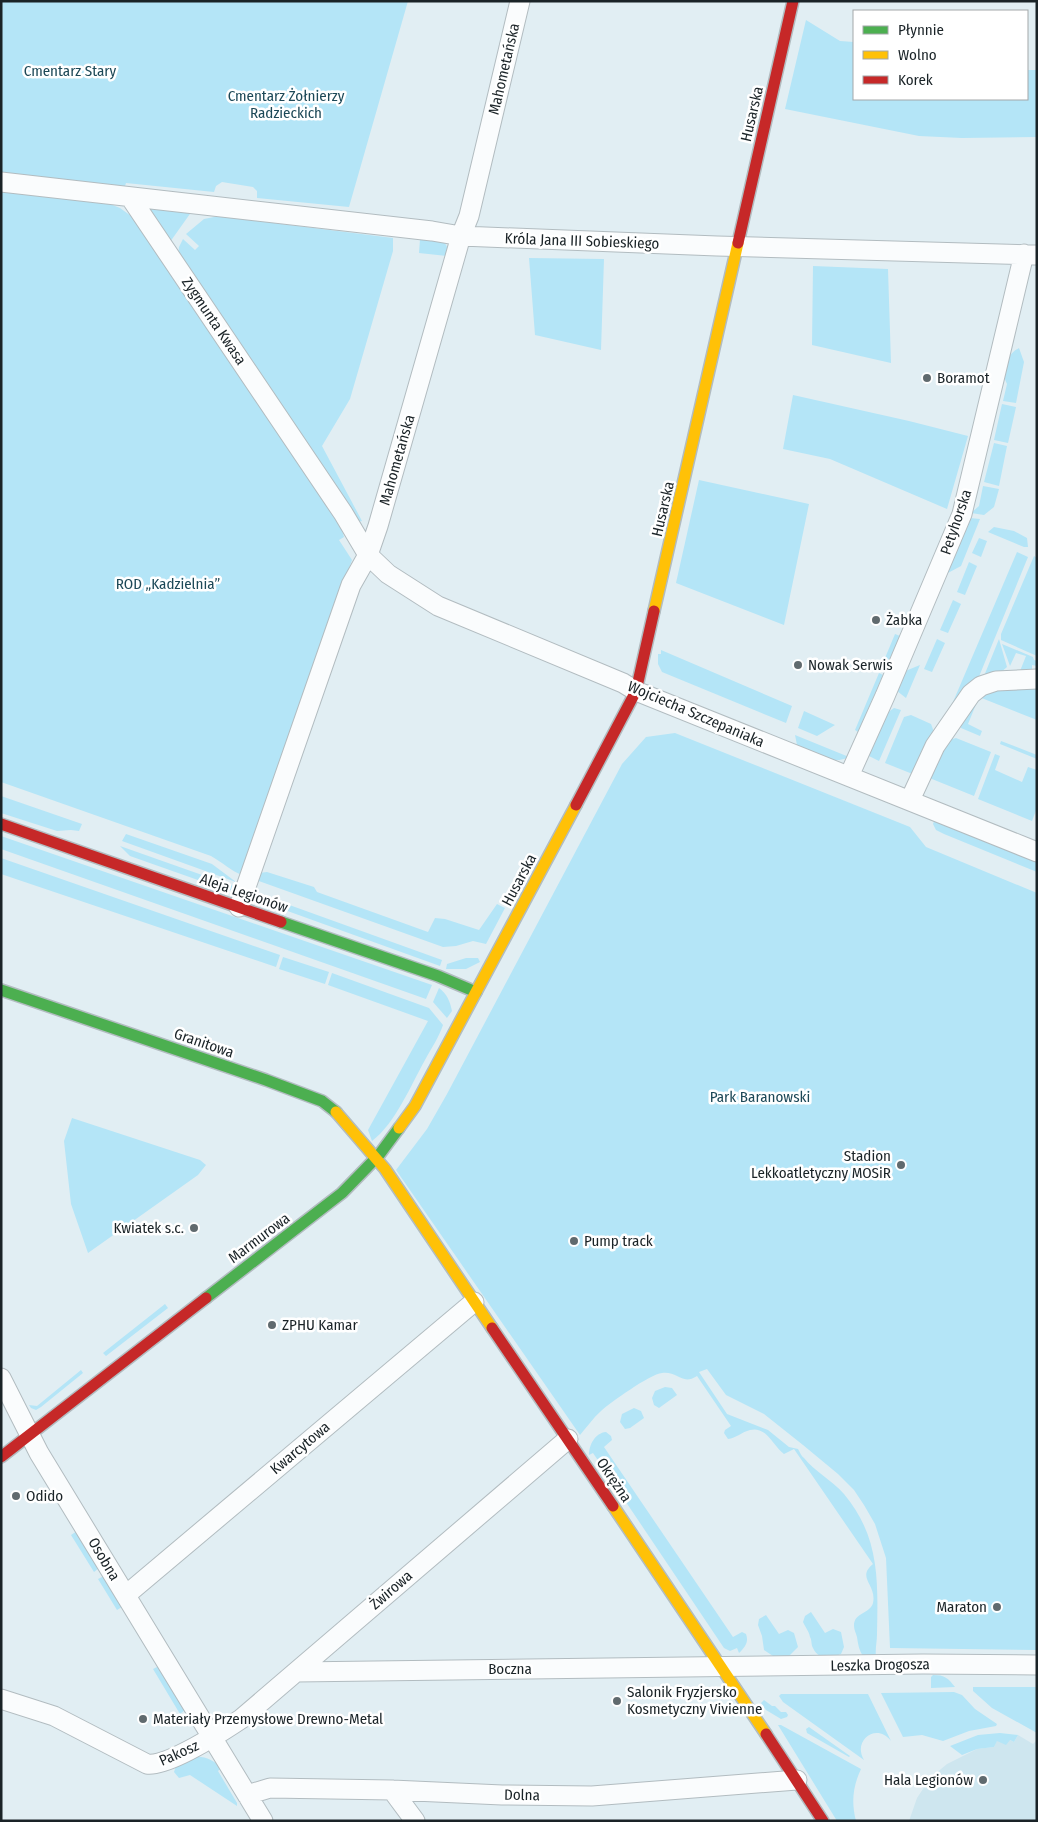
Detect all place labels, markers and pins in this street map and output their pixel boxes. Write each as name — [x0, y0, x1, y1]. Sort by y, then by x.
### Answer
place label: Boramot — [937, 369, 990, 387]
marker: Boramot — [921, 372, 933, 384]
place label: Żabka — [886, 611, 922, 629]
marker: Żabka — [870, 614, 882, 626]
place label: Nowak Serwis — [808, 656, 893, 674]
marker: Nowak Serwis — [792, 659, 804, 671]
place label: Stadion Lekkoatletyczny MOSiR — [751, 1147, 891, 1182]
marker: Stadion Lekkoatletyczny MOSiR — [895, 1159, 907, 1171]
place label: Kwiatek s.c. — [113, 1219, 184, 1237]
marker: Kwiatek s.c. — [188, 1222, 200, 1234]
place label: Pump track — [584, 1232, 653, 1250]
marker: Pump track — [568, 1235, 580, 1247]
place label: ZPHU Kamar — [282, 1316, 358, 1334]
marker: ZPHU Kamar — [266, 1319, 278, 1331]
place label: Odido — [26, 1487, 63, 1505]
marker: Odido — [10, 1490, 22, 1502]
place label: Maraton — [936, 1598, 987, 1616]
marker: Maraton — [991, 1601, 1003, 1613]
place label: Salonik Fryzjersko Kosmetyczny Vivienne — [627, 1683, 762, 1718]
marker: Salonik Fryzjersko Kosmetyczny Vivienne — [611, 1695, 623, 1707]
place label: Materiały Przemysłowe Drewno-Metal — [153, 1710, 383, 1728]
marker: Materiały Przemysłowe Drewno-Metal — [137, 1713, 149, 1725]
place label: Hala Legionów — [884, 1771, 973, 1789]
marker: Hala Legionów — [977, 1774, 989, 1786]

